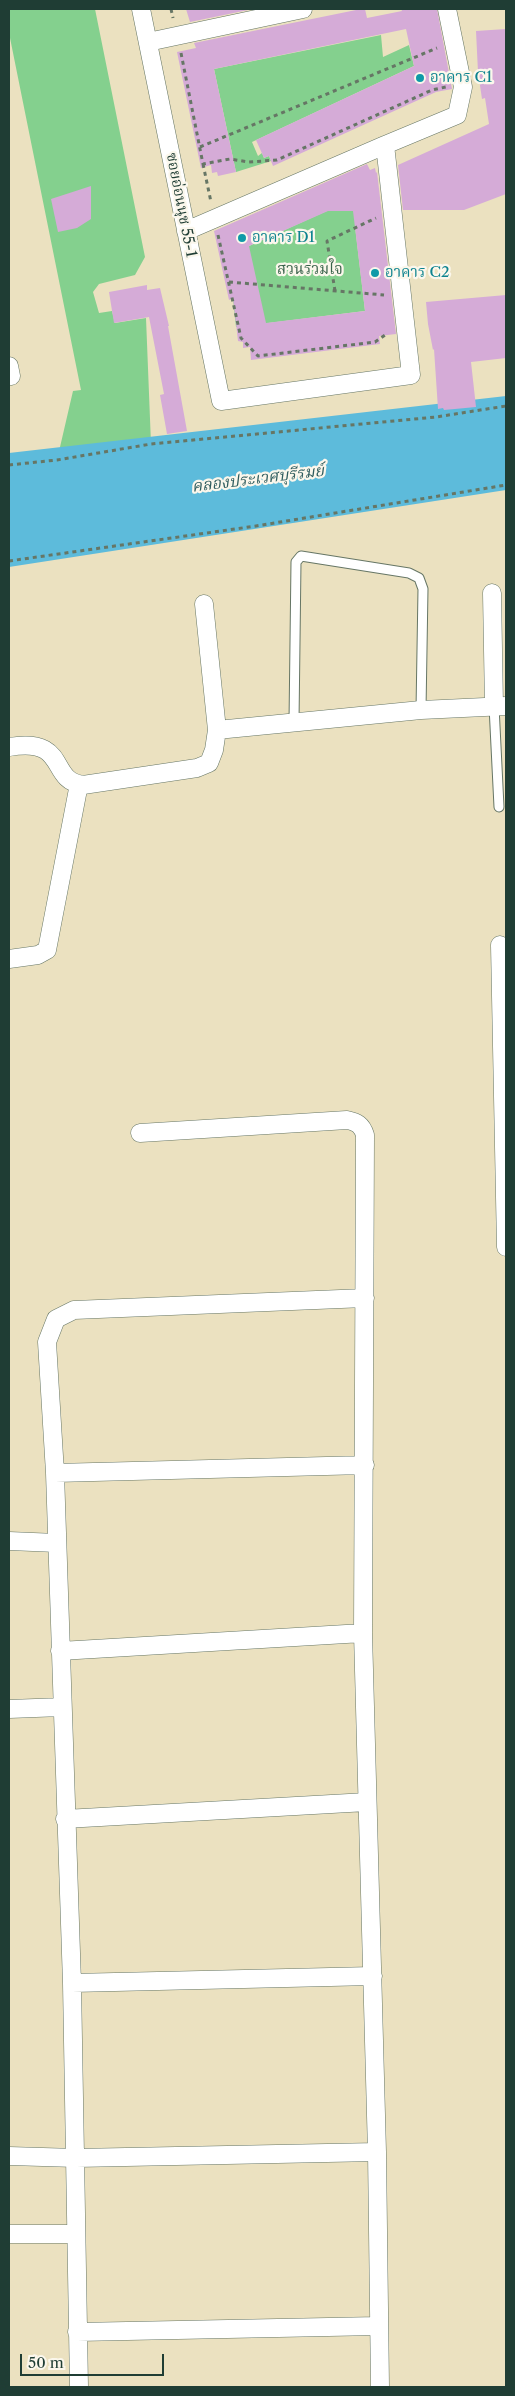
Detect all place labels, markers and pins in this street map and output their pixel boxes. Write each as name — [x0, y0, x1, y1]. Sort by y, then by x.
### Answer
place label: อาคาร C1 — [430, 69, 492, 87]
marker: อาคาร C1 — [414, 72, 426, 84]
place label: อาคาร D1 — [252, 229, 315, 247]
marker: อาคาร D1 — [236, 232, 248, 244]
place label: อาคาร C2 — [385, 264, 450, 282]
marker: อาคาร C2 — [369, 267, 381, 279]

